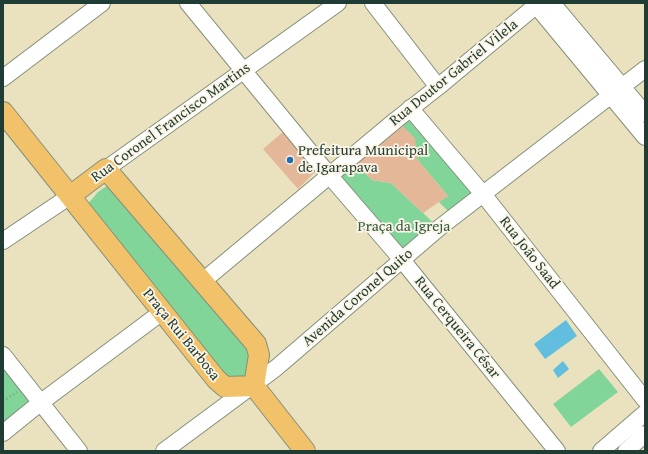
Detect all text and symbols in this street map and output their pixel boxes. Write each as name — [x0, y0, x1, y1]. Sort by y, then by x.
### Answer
street label: Rua Doutor Gabriel Vilela — [386, 16, 522, 130]
street label: Rua Coronel Francisco Martins — [88, 59, 254, 187]
place label: Prefeitura Municipal de Igarapava — [298, 142, 428, 177]
marker: Prefeitura Municipal de Igarapava — [285, 155, 295, 165]
street label: Rua João Saad — [495, 213, 563, 293]
park label: Praça da Igreja — [358, 218, 450, 236]
street label: Avenida Coronel Quito — [299, 245, 417, 351]
street label: Rua Cerqueira César — [410, 273, 504, 383]
street label: Praça Rui Barbosa — [139, 286, 223, 384]

